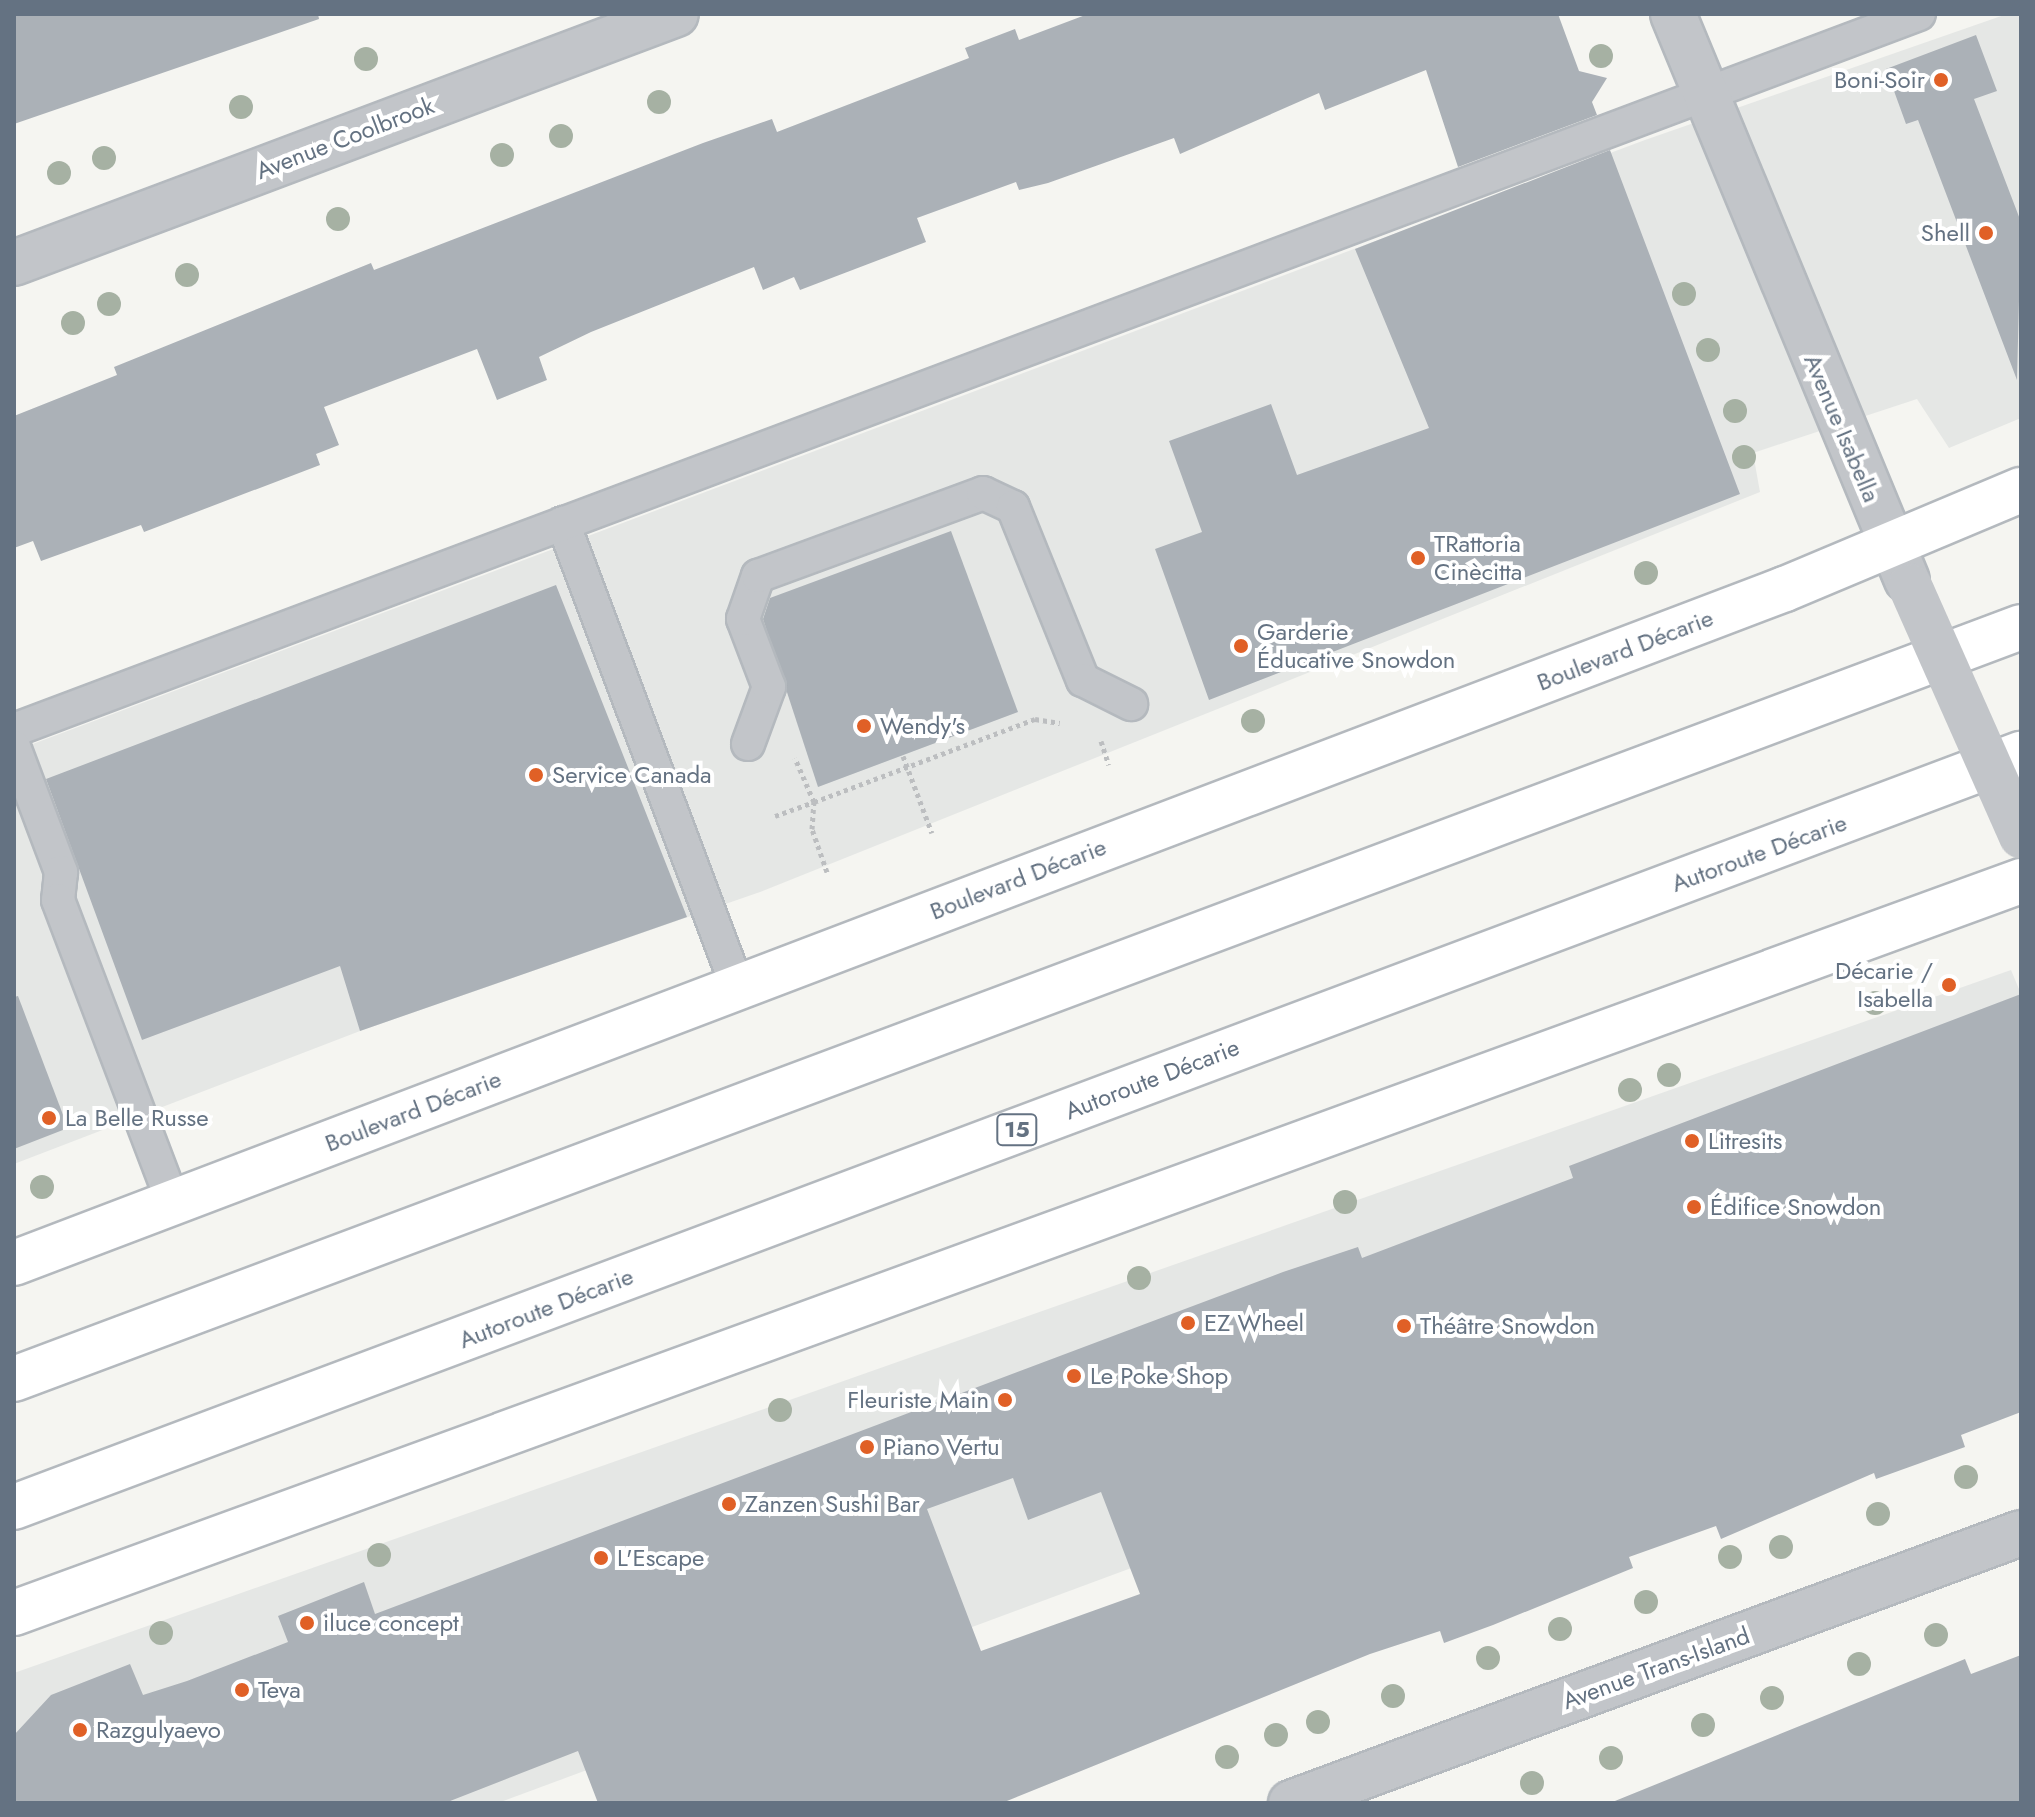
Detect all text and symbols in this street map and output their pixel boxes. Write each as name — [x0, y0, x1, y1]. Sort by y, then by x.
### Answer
place label: Boni-Soir — [1834, 66, 1925, 94]
marker: Boni-Soir — [1932, 71, 1950, 89]
street label: Avenue Coolbrook — [252, 91, 438, 185]
place label: Shell — [1921, 219, 1970, 247]
marker: Shell — [1977, 224, 1995, 242]
street label: Avenue Isabella — [1798, 350, 1886, 506]
place label: TRattoria Cinècitta — [1434, 530, 1522, 586]
marker: TRattoria Cinècitta — [1409, 549, 1427, 567]
street label: Boulevard Décarie — [1533, 603, 1717, 697]
place label: Garderie Éducative Snowdon — [1257, 618, 1455, 674]
marker: Garderie Éducative Snowdon — [1232, 637, 1250, 655]
place label: Wendy's — [880, 712, 965, 740]
marker: Wendy's — [855, 717, 873, 735]
place label: Service Canada — [552, 761, 712, 789]
marker: Service Canada — [527, 766, 545, 784]
street label: Autoroute Décarie — [1668, 808, 1850, 898]
street label: Boulevard Décarie — [926, 832, 1110, 926]
place label: Décarie / Isabella — [1835, 957, 1933, 1013]
marker: Décarie / Isabella — [1940, 976, 1958, 994]
street label: Autoroute Décarie — [1061, 1033, 1243, 1125]
street label: Boulevard Décarie — [321, 1064, 505, 1158]
place label: La Belle Russe — [65, 1104, 209, 1132]
marker: La Belle Russe — [40, 1109, 58, 1127]
road number: 15 — [995, 1112, 1039, 1148]
place label: Litresits — [1708, 1127, 1782, 1155]
marker: Litresits — [1683, 1132, 1701, 1150]
place label: Édifice Snowdon — [1710, 1193, 1881, 1221]
marker: Édifice Snowdon — [1685, 1198, 1703, 1216]
street label: Autoroute Décarie — [455, 1262, 637, 1354]
place label: EZ Wheel — [1204, 1309, 1304, 1337]
place label: Théâtre Snowdon — [1420, 1312, 1595, 1340]
marker: EZ Wheel — [1179, 1314, 1197, 1332]
marker: Théâtre Snowdon — [1395, 1317, 1413, 1335]
place label: Le Poke Shop — [1090, 1362, 1228, 1390]
marker: Le Poke Shop — [1065, 1367, 1083, 1385]
place label: Fleuriste Main — [847, 1386, 989, 1414]
marker: Fleuriste Main — [996, 1391, 1014, 1409]
place label: Piano Vertu — [883, 1433, 1000, 1461]
marker: Piano Vertu — [858, 1438, 876, 1456]
place label: Zanzen Sushi Bar — [745, 1490, 920, 1518]
marker: Zanzen Sushi Bar — [720, 1495, 738, 1513]
place label: L'Escape — [617, 1544, 704, 1572]
marker: L'Escape — [592, 1549, 610, 1567]
place label: iluce concept — [323, 1609, 459, 1637]
marker: iluce concept — [298, 1614, 316, 1632]
street label: Avenue Trans-Island — [1558, 1621, 1754, 1715]
place label: Teva — [258, 1676, 301, 1704]
marker: Teva — [233, 1681, 251, 1699]
place label: Razgulyaevo — [96, 1716, 221, 1744]
marker: Razgulyaevo — [71, 1721, 89, 1739]

